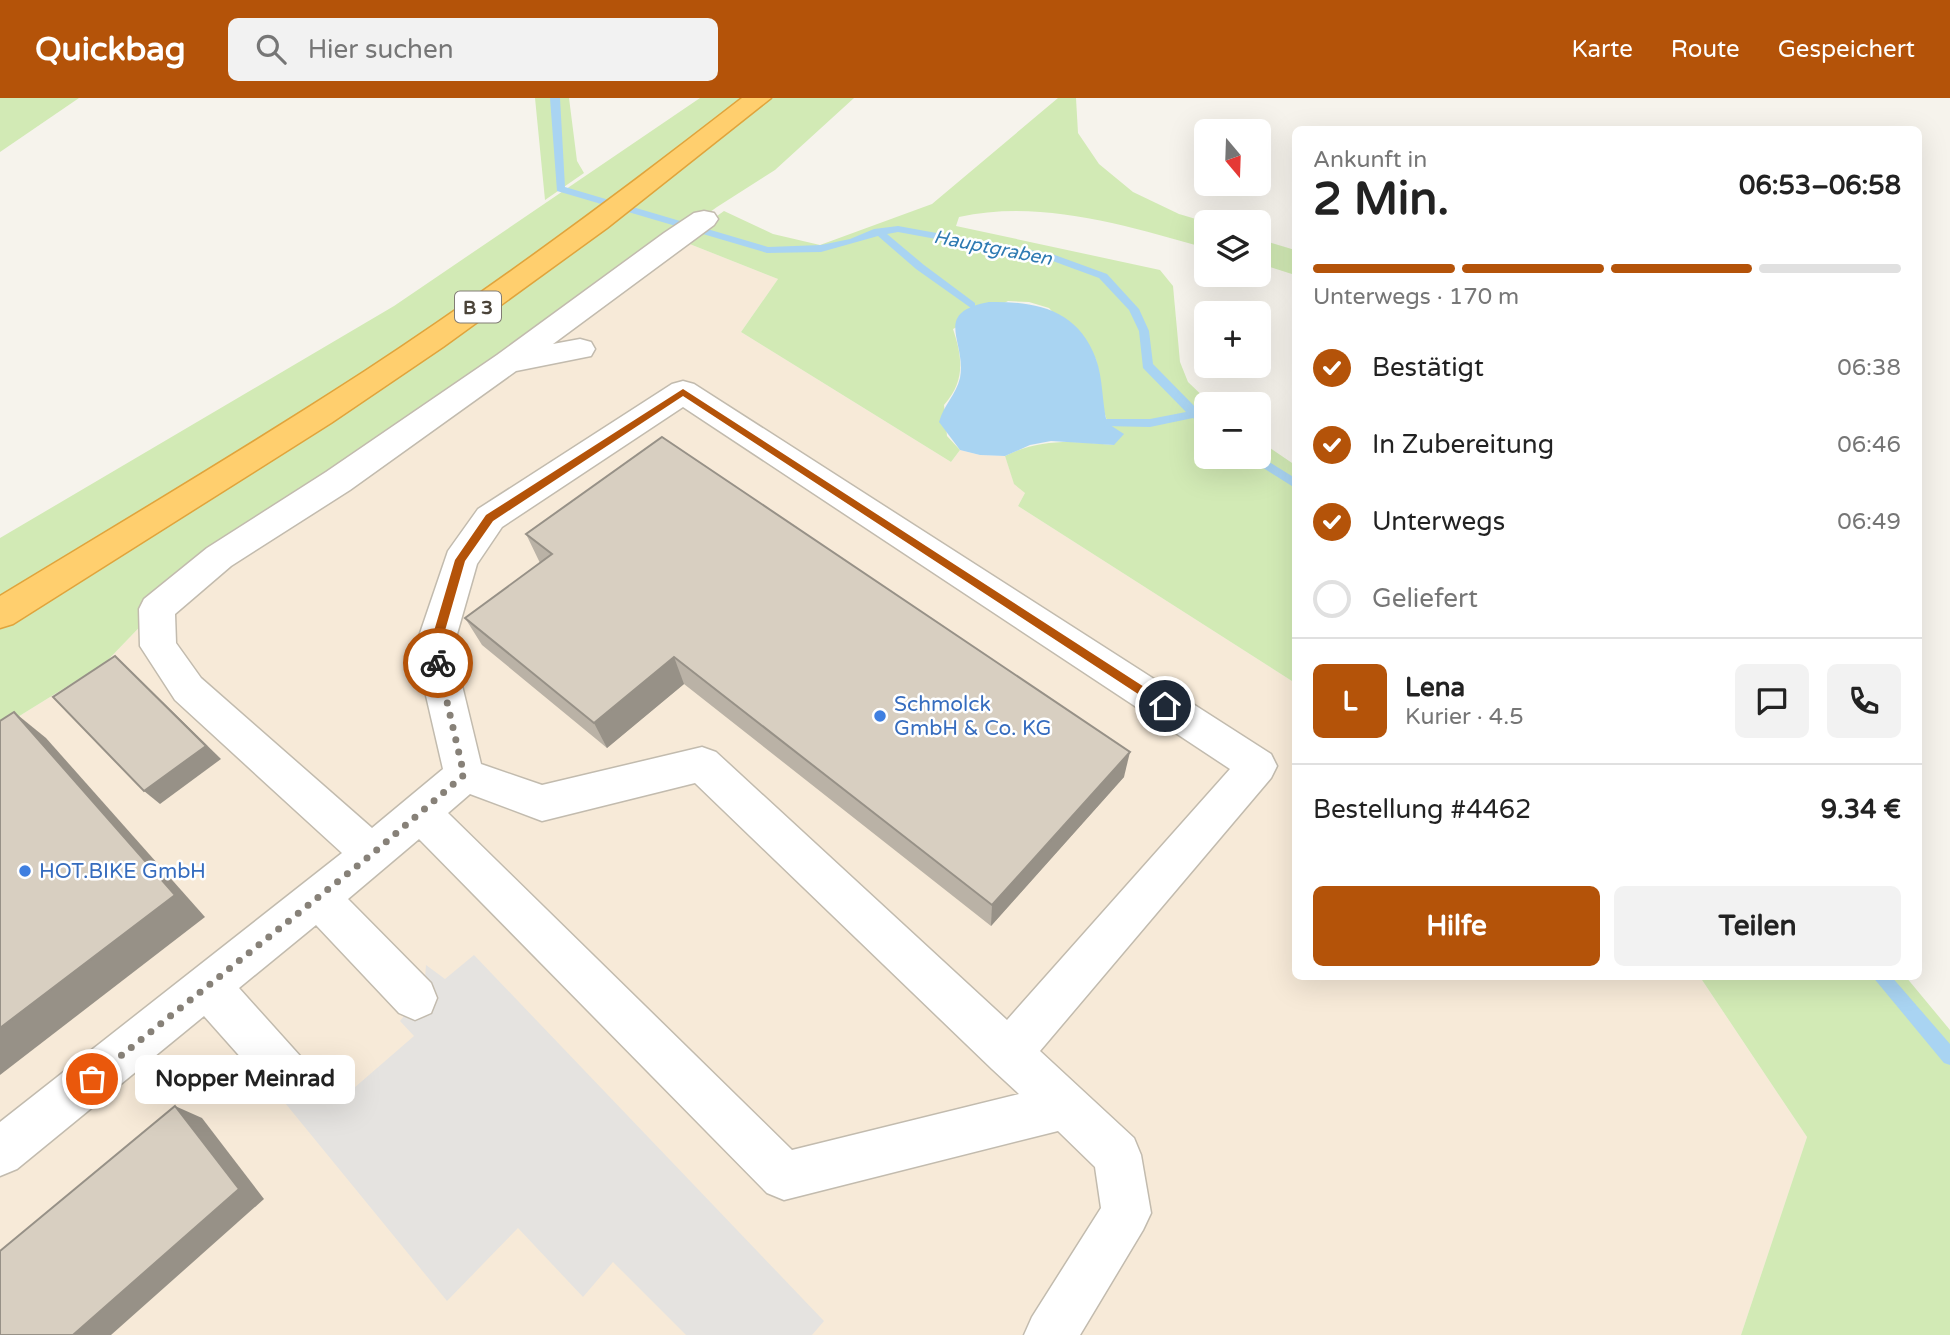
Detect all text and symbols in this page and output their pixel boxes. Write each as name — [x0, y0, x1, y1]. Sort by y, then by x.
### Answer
search box — [228, 18, 718, 81]
text: Quickbag — [35, 30, 186, 69]
icon: search — [252, 30, 290, 68]
text: Hier suchen — [308, 34, 453, 65]
text: Karte — [1571, 35, 1633, 64]
text: Route — [1671, 35, 1740, 64]
text: Gespeichert — [1778, 35, 1915, 64]
north arrow — [1194, 119, 1270, 196]
map controls — [1194, 119, 1271, 469]
text: Ankunft in — [1313, 146, 1427, 174]
text: 06:53–06:58 — [1739, 170, 1901, 201]
text: 2 Min. — [1313, 172, 1449, 227]
button: layers — [1194, 210, 1271, 287]
water label: Hauptgraben — [932, 226, 1054, 270]
text: Unterwegs · 170 m — [1313, 283, 1519, 311]
road number: B 3 — [455, 292, 501, 322]
button: + — [1194, 301, 1271, 378]
icon: check — [1313, 349, 1351, 387]
text: Bestätigt — [1372, 352, 1484, 383]
text: 06:38 — [1837, 354, 1901, 382]
button: − — [1194, 392, 1271, 469]
icon: check — [1313, 426, 1351, 464]
text: In Zubereitung — [1372, 429, 1554, 460]
text: 06:46 — [1837, 431, 1901, 459]
icon: check — [1313, 503, 1351, 541]
text: Unterwegs — [1372, 506, 1505, 537]
text: 06:49 — [1837, 508, 1901, 536]
text: Geliefert — [1372, 583, 1478, 614]
courier — [403, 628, 473, 698]
icon: bike — [419, 644, 457, 682]
button: chat — [1735, 664, 1809, 738]
button: phone — [1827, 664, 1901, 738]
text: Lena — [1405, 672, 1465, 703]
pin — [1135, 676, 1195, 736]
text: L — [1343, 686, 1357, 717]
icon: home — [1146, 687, 1184, 725]
place label: Schmolck GmbH & Co. KG — [894, 692, 1051, 741]
text: Kurier · 4.5 — [1405, 703, 1524, 731]
marker: Schmolck GmbH & Co. KG — [872, 708, 888, 724]
text: Bestellung #4462 — [1313, 794, 1531, 825]
text: 9.34 € — [1821, 794, 1901, 825]
place label: HOT.BIKE GmbH — [39, 859, 206, 884]
marker: HOT.BIKE GmbH — [17, 863, 33, 879]
button: Hilfe — [1313, 886, 1600, 966]
button: Teilen — [1614, 886, 1901, 966]
pin — [62, 1049, 122, 1109]
callout: Nopper Meinrad — [134, 1054, 354, 1104]
icon: bag — [73, 1060, 111, 1098]
text: Nopper Meinrad — [155, 1065, 335, 1093]

